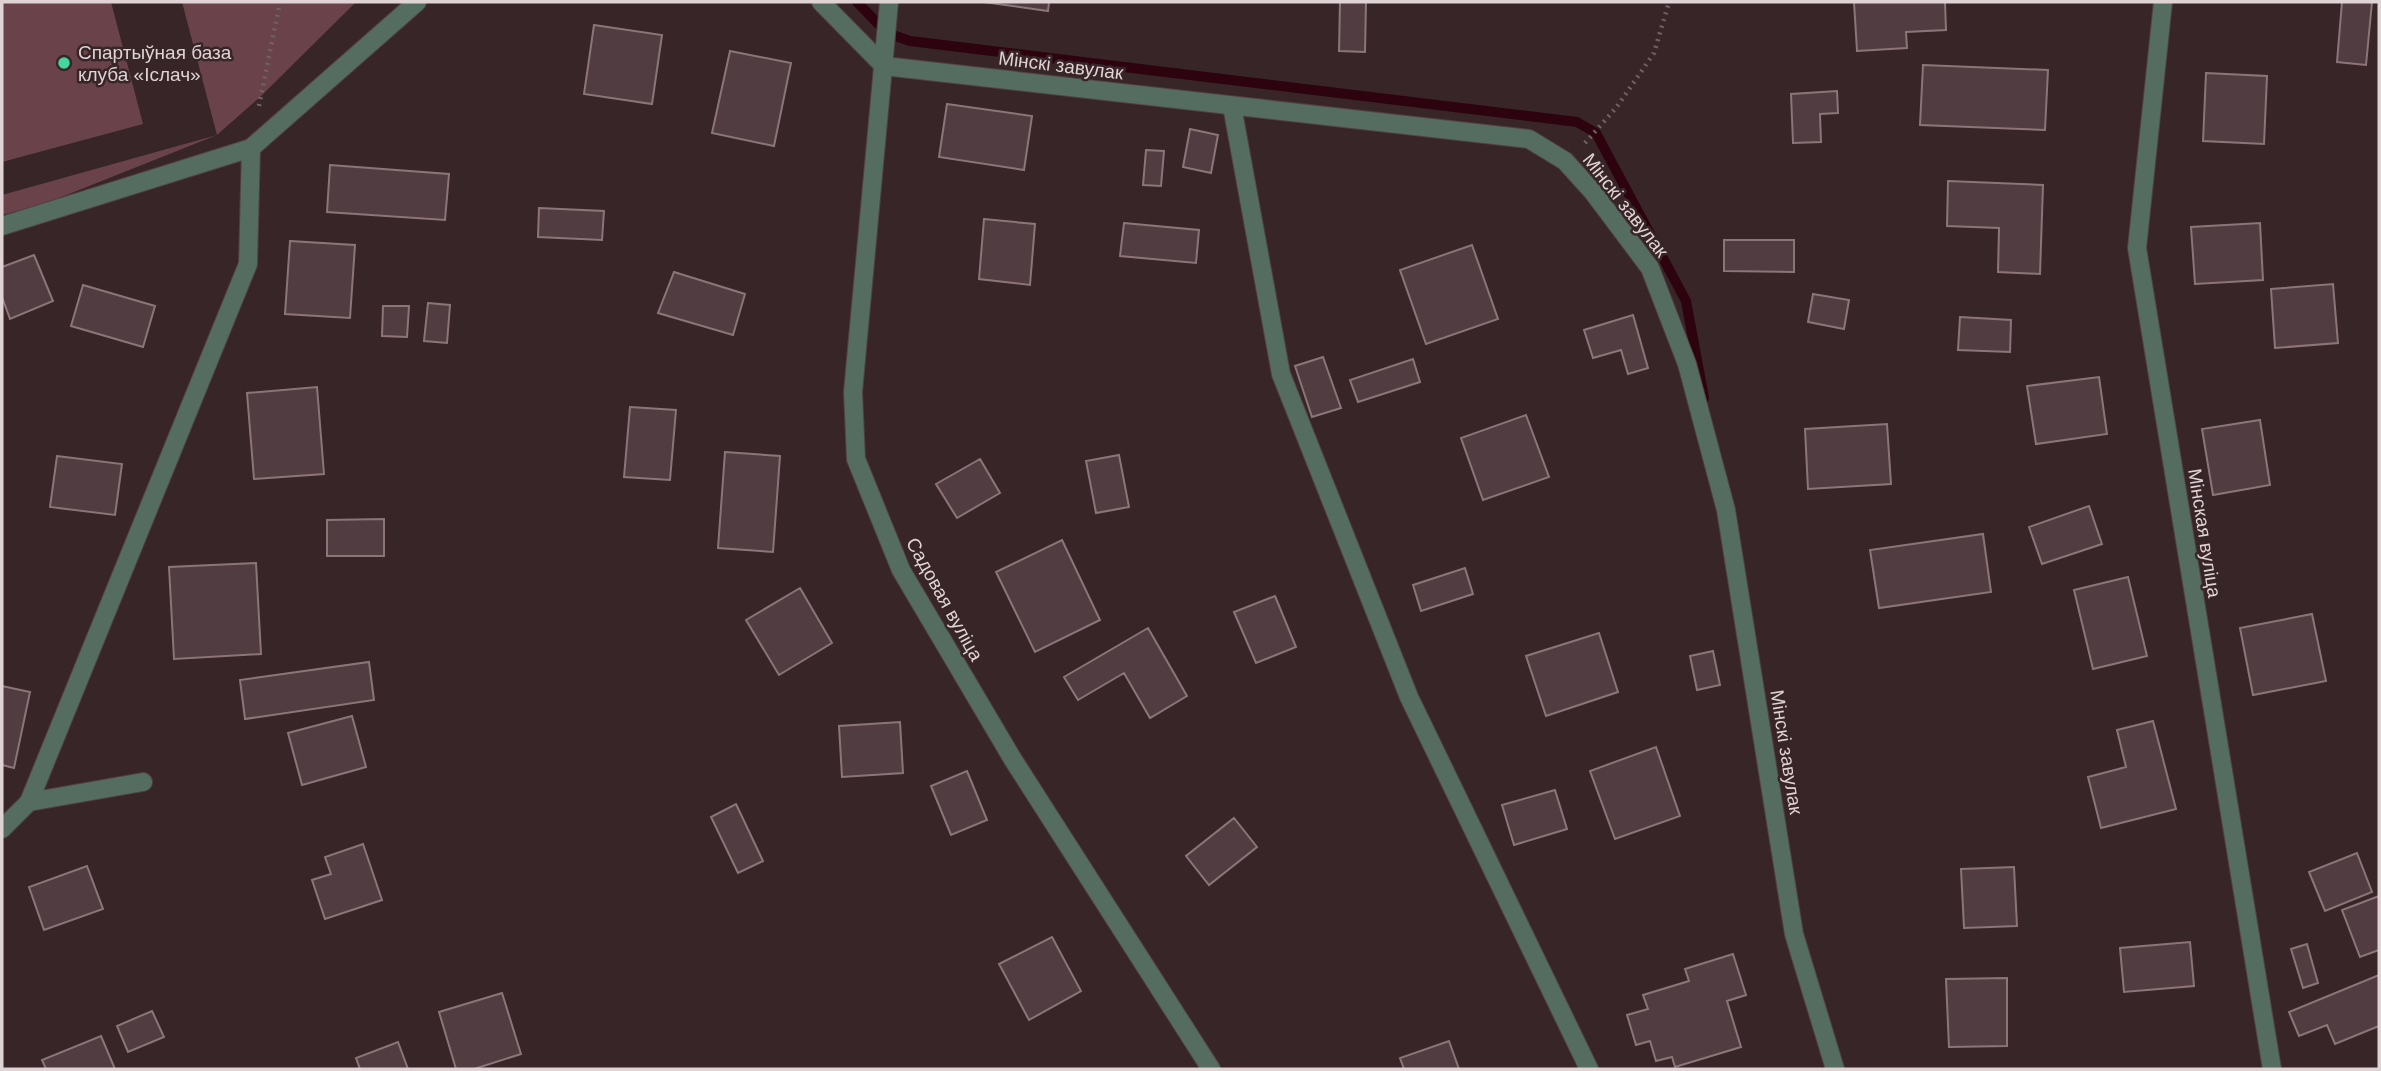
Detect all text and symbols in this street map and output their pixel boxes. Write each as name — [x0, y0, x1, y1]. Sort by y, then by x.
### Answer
place label: Спартыўная база клуба «Іслач» — [78, 42, 232, 85]
street label: Мінскі завулак — [997, 47, 1125, 84]
marker: Спартыўная база клуба «Іслач» — [56, 55, 72, 71]
street label: Мінскі завулак — [1579, 149, 1673, 262]
street label: Мінская вуліца — [2184, 467, 2225, 600]
street label: Садовая вуліца — [902, 534, 987, 665]
street label: Мінскі завулак — [1766, 688, 1807, 817]

